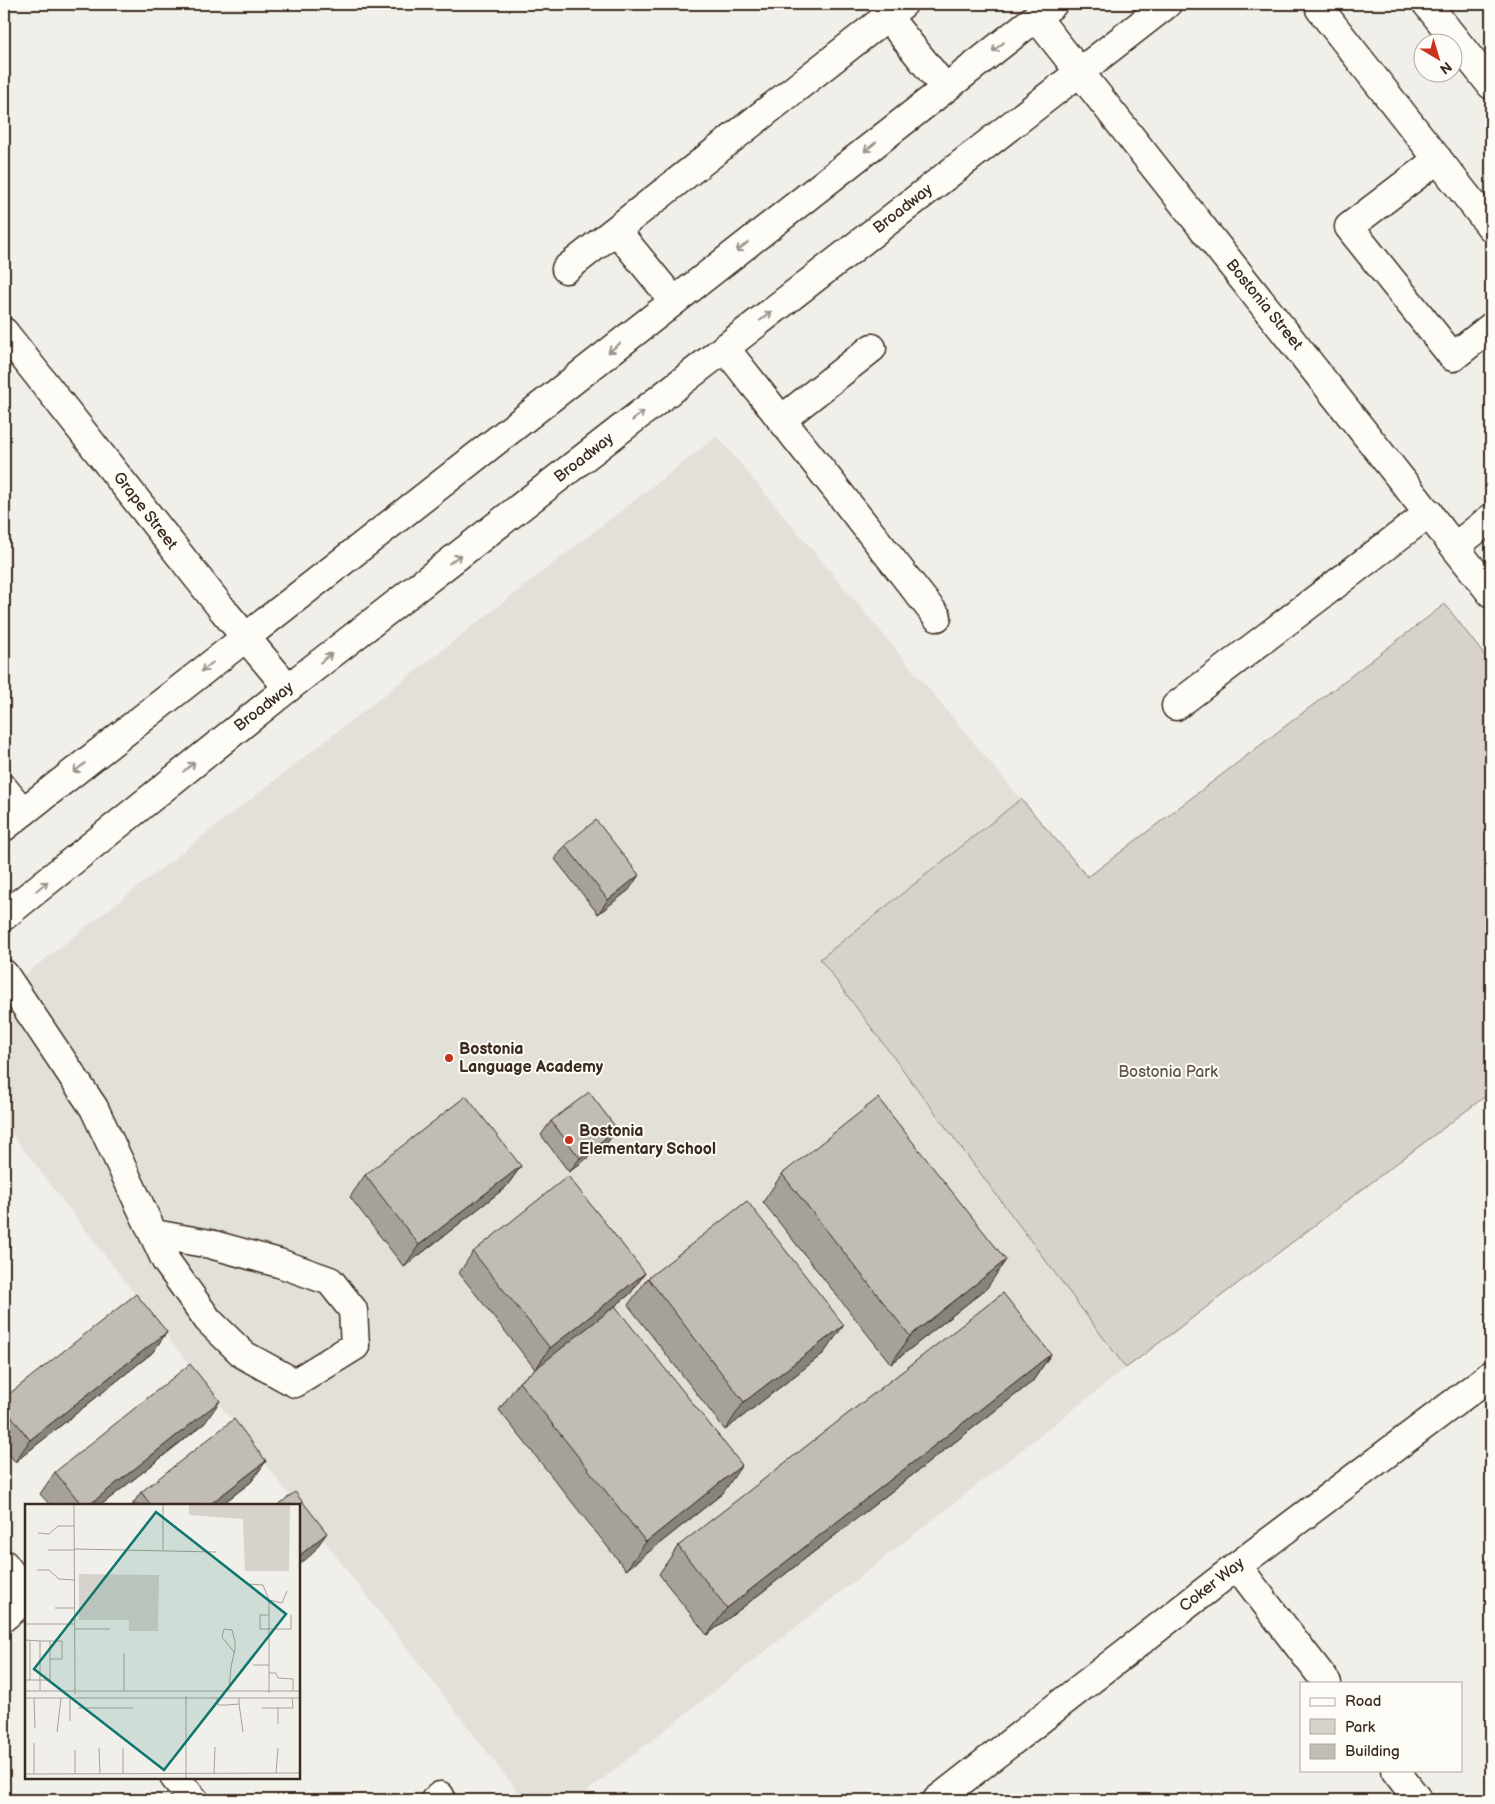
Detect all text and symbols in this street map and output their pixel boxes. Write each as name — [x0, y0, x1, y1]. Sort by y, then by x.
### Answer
north arrow — [1412, 32, 1462, 82]
one-way arrow — [991, 42, 1005, 52]
text: N — [1436, 58, 1455, 78]
one-way arrow — [863, 142, 877, 152]
street label: Broadway — [870, 179, 937, 238]
one-way arrow — [736, 242, 749, 253]
street label: Bostonia Street — [1222, 256, 1306, 354]
one-way arrow — [759, 311, 773, 321]
one-way arrow — [608, 342, 621, 353]
one-way arrow — [631, 410, 644, 421]
street label: Broadway — [551, 428, 618, 487]
street label: Grape Street — [109, 468, 181, 554]
one-way arrow — [448, 553, 461, 564]
one-way arrow — [319, 653, 332, 664]
one-way arrow — [201, 662, 214, 673]
street label: Broadway — [231, 677, 298, 736]
one-way arrow — [73, 762, 86, 773]
one-way arrow — [183, 762, 196, 773]
one-way arrow — [35, 880, 48, 891]
place label: Bostonia Language Academy — [459, 1040, 604, 1077]
marker: Bostonia Language Academy — [443, 1052, 455, 1064]
park label: Bostonia Park — [1118, 1063, 1218, 1082]
place label: Bostonia Elementary School — [579, 1122, 716, 1159]
marker: Bostonia Elementary School — [563, 1134, 575, 1146]
inset map — [25, 1504, 300, 1779]
street label: Coker Way — [1176, 1553, 1249, 1616]
legend — [1300, 1682, 1462, 1772]
text: Road — [1345, 1692, 1381, 1711]
text: Park — [1345, 1718, 1376, 1737]
text: Building — [1345, 1742, 1400, 1761]

